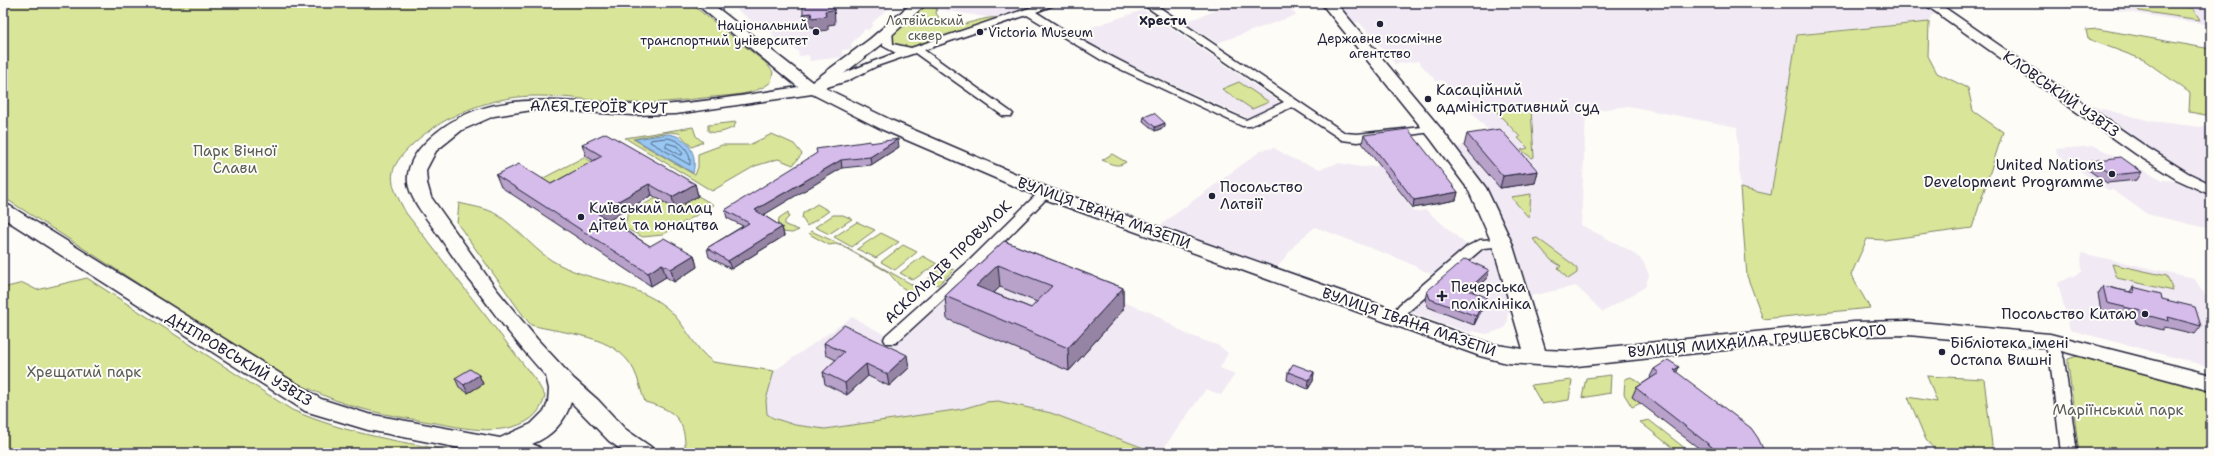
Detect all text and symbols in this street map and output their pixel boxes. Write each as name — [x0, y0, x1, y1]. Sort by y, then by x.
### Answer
park label: Латвійський сквер — [886, 12, 964, 44]
district label: Хрести — [1139, 12, 1187, 29]
place label: Національний транспортний університет — [640, 17, 808, 49]
marker: Державне космічне агентство — [1375, 19, 1385, 29]
place label: Victoria Museum — [988, 24, 1093, 41]
marker: Національний транспортний університет — [811, 27, 821, 37]
marker: Victoria Museum — [975, 27, 985, 37]
place label: Державне космічне агентство — [1318, 30, 1442, 62]
street label: КЛОВСЬКИЙ УЗВІЗ — [1999, 45, 2124, 142]
place label: Касаційний адміністративний суд — [1436, 80, 1600, 117]
marker: Касаційний адміністративний суд — [1423, 94, 1433, 104]
street label: АЛЕЯ ГЕРОЇВ КРУТ — [530, 96, 668, 118]
park label: Парк Вічної Слави — [193, 141, 278, 178]
place label: United Nations Development Programme — [1924, 155, 2104, 192]
marker: United Nations Development Programme — [2107, 169, 2117, 179]
street label: ВУЛИЦЯ ІВАНА МАЗЕПИ — [1015, 172, 1193, 254]
place label: Посольство Латвії — [1220, 177, 1303, 214]
marker: Посольство Латвії — [1207, 191, 1217, 201]
street label: АСКОЛЬДІВ ПРОВУЛОК — [880, 196, 1016, 328]
place label: Київський палац дітей та юнацтва — [589, 198, 719, 235]
marker: Київський палац дітей та юнацтва — [576, 212, 586, 222]
place label: Печерська поліклініка — [1451, 277, 1532, 314]
street label: ВУЛИЦЯ ІВАНА МАЗЕПИ — [1319, 283, 1499, 361]
marker: Печерська поліклініка — [1436, 290, 1448, 302]
place label: Посольство Китаю — [2002, 304, 2137, 324]
street label: ДНІПРОВСЬКИЙ УЗВІЗ — [162, 307, 316, 411]
marker: Посольство Китаю — [2140, 309, 2150, 319]
street label: ВУЛИЦЯ МИХАЙЛА ГРУШЕВСЬКОГО — [1627, 319, 1887, 362]
place label: Бібліотека імені Остапа Вишні — [1950, 333, 2069, 370]
marker: Бібліотека імені Остапа Вишні — [1937, 347, 1947, 357]
park label: Хрещатий парк — [27, 362, 141, 382]
park label: Маріїнський парк — [2052, 400, 2184, 420]

